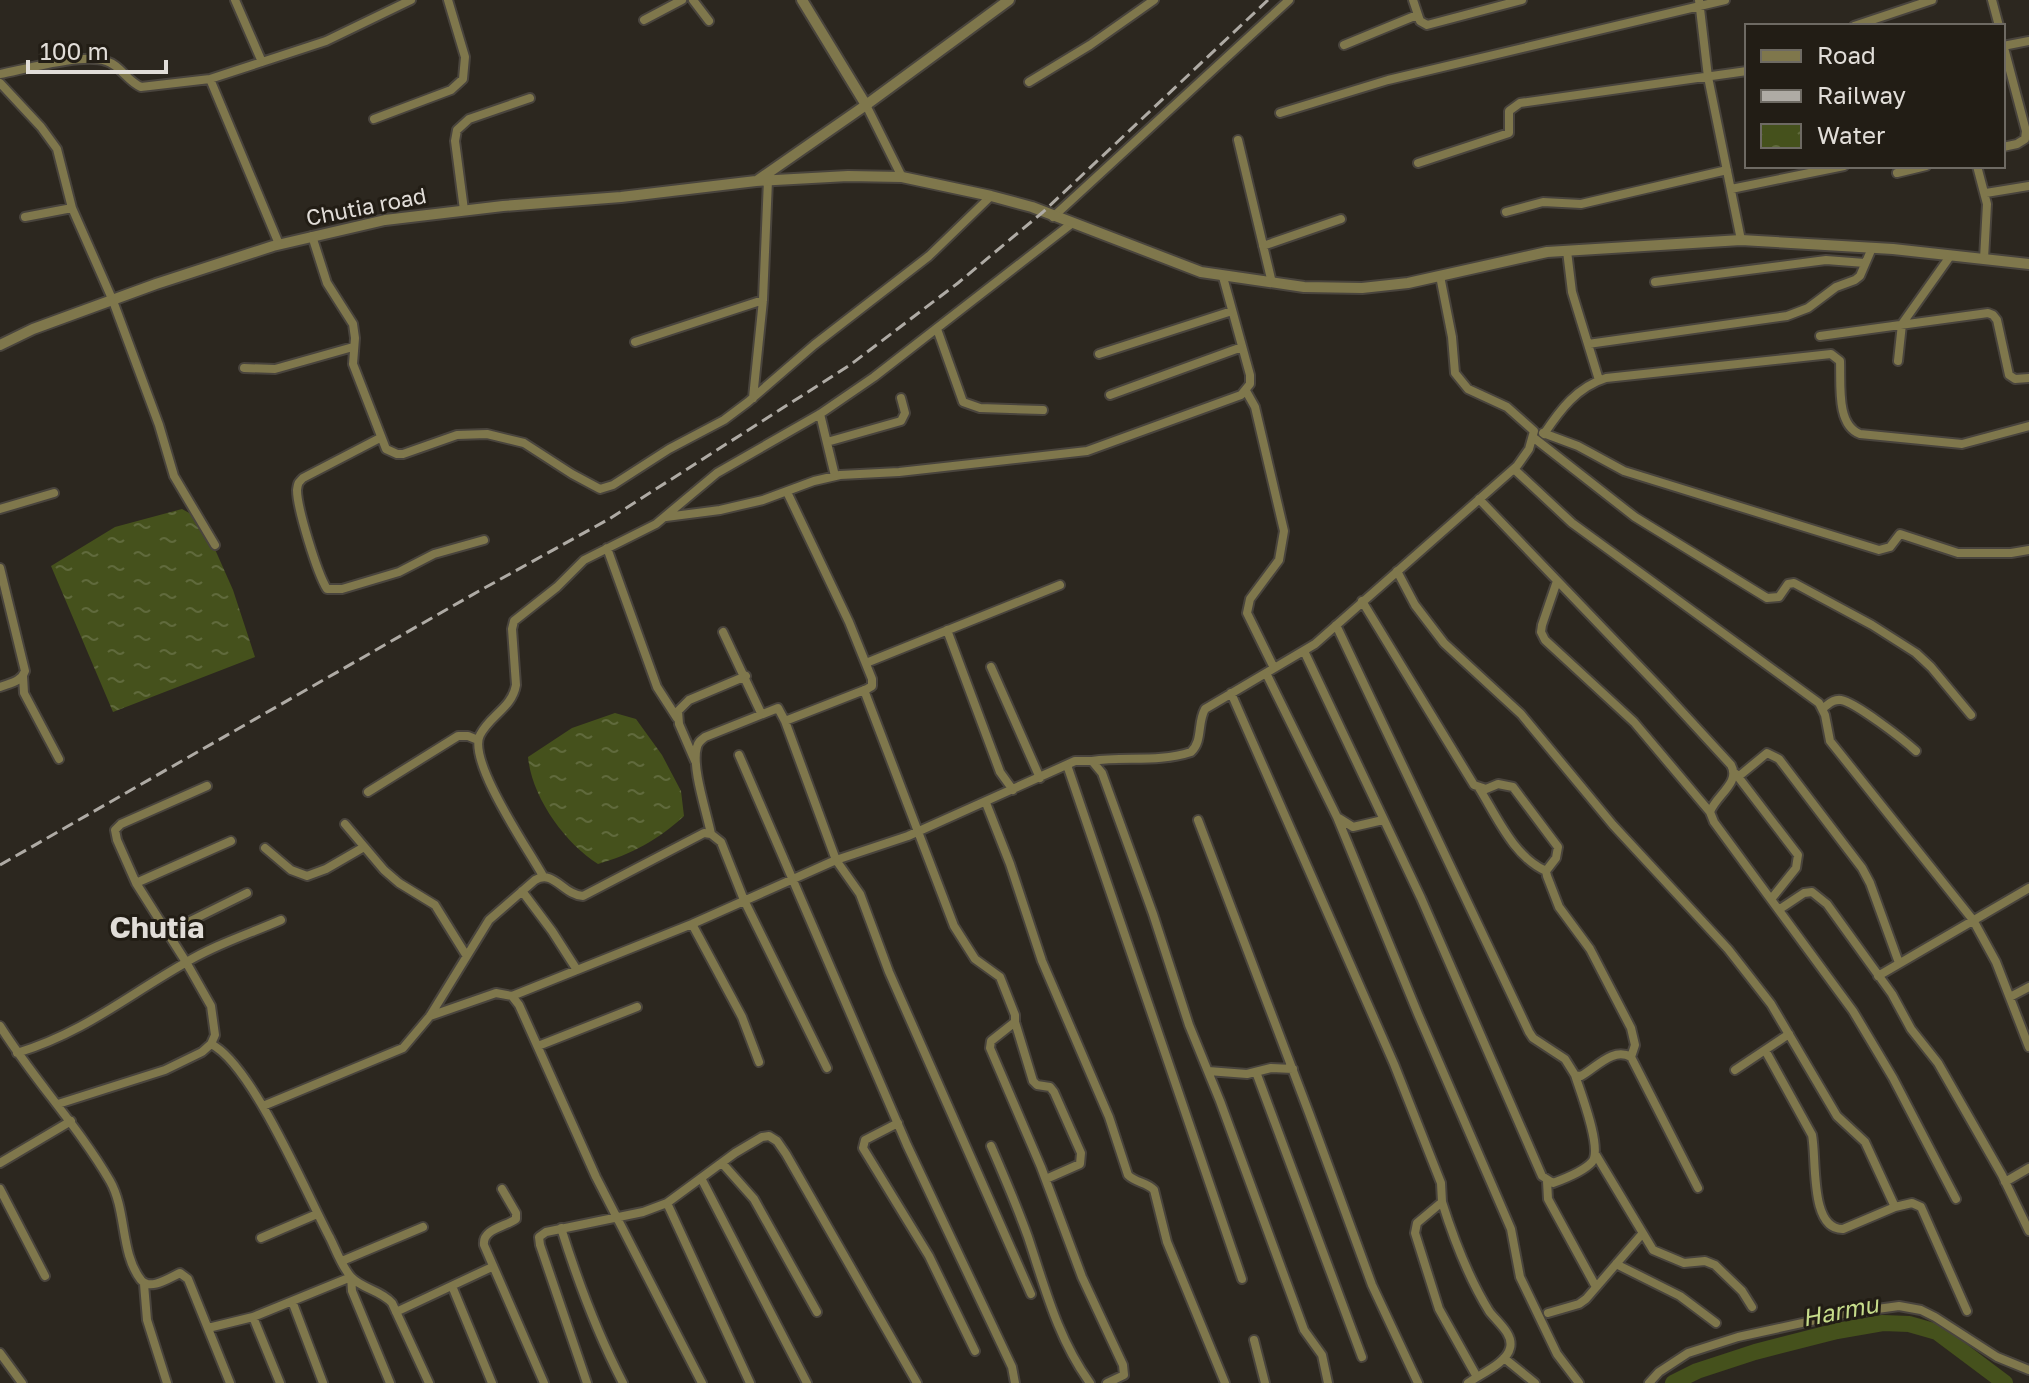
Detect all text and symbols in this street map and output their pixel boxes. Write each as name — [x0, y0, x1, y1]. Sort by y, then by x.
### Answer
scale bar — [28, 24, 166, 74]
legend — [1745, 24, 2005, 168]
text: 100 m — [40, 36, 109, 65]
text: Road — [1817, 40, 1876, 69]
text: Railway — [1817, 80, 1906, 109]
text: Water — [1817, 120, 1885, 149]
street label: Chutia road — [304, 181, 428, 231]
district label: Chutia — [110, 909, 204, 945]
water label: Harmu — [1799, 1288, 1882, 1332]

